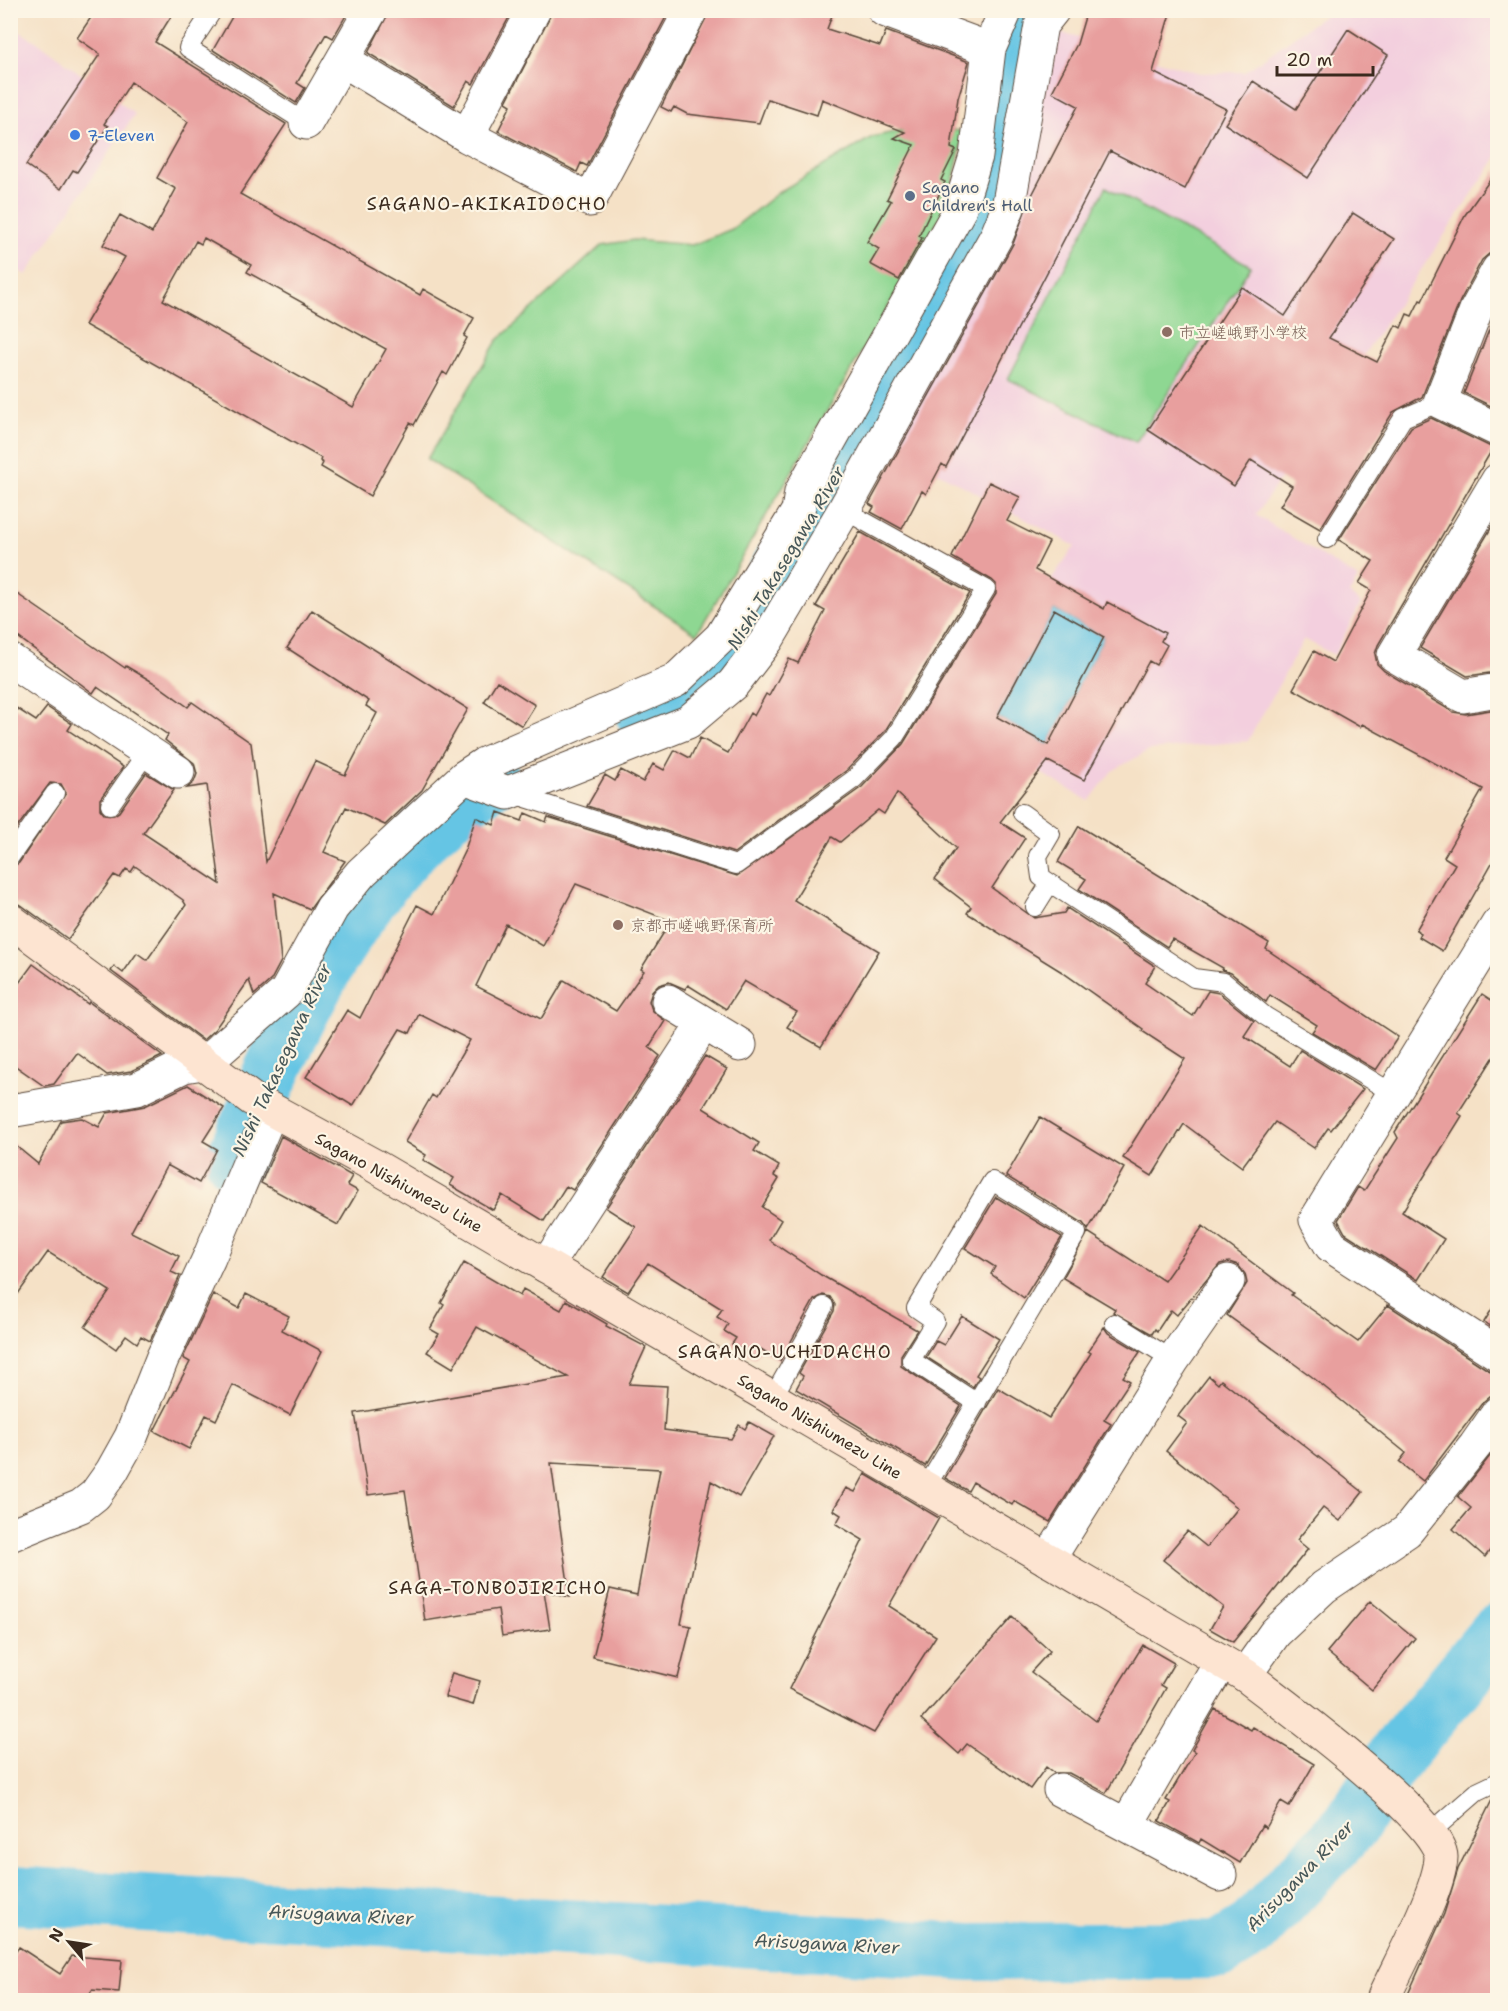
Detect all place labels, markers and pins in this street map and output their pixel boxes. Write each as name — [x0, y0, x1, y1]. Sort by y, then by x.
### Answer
place label: 7-Eleven — [87, 125, 155, 146]
marker: 7-Eleven — [68, 128, 82, 142]
place label: Sagano Children's Hall — [922, 177, 1033, 216]
marker: Sagano Children's Hall — [903, 189, 917, 203]
place label: 市立嵯峨野小学校 — [1179, 322, 1307, 343]
marker: 市立嵯峨野小学校 — [1160, 325, 1174, 339]
place label: 京都市嵯峨野保育所 — [630, 915, 774, 936]
marker: 京都市嵯峨野保育所 — [611, 918, 625, 932]

